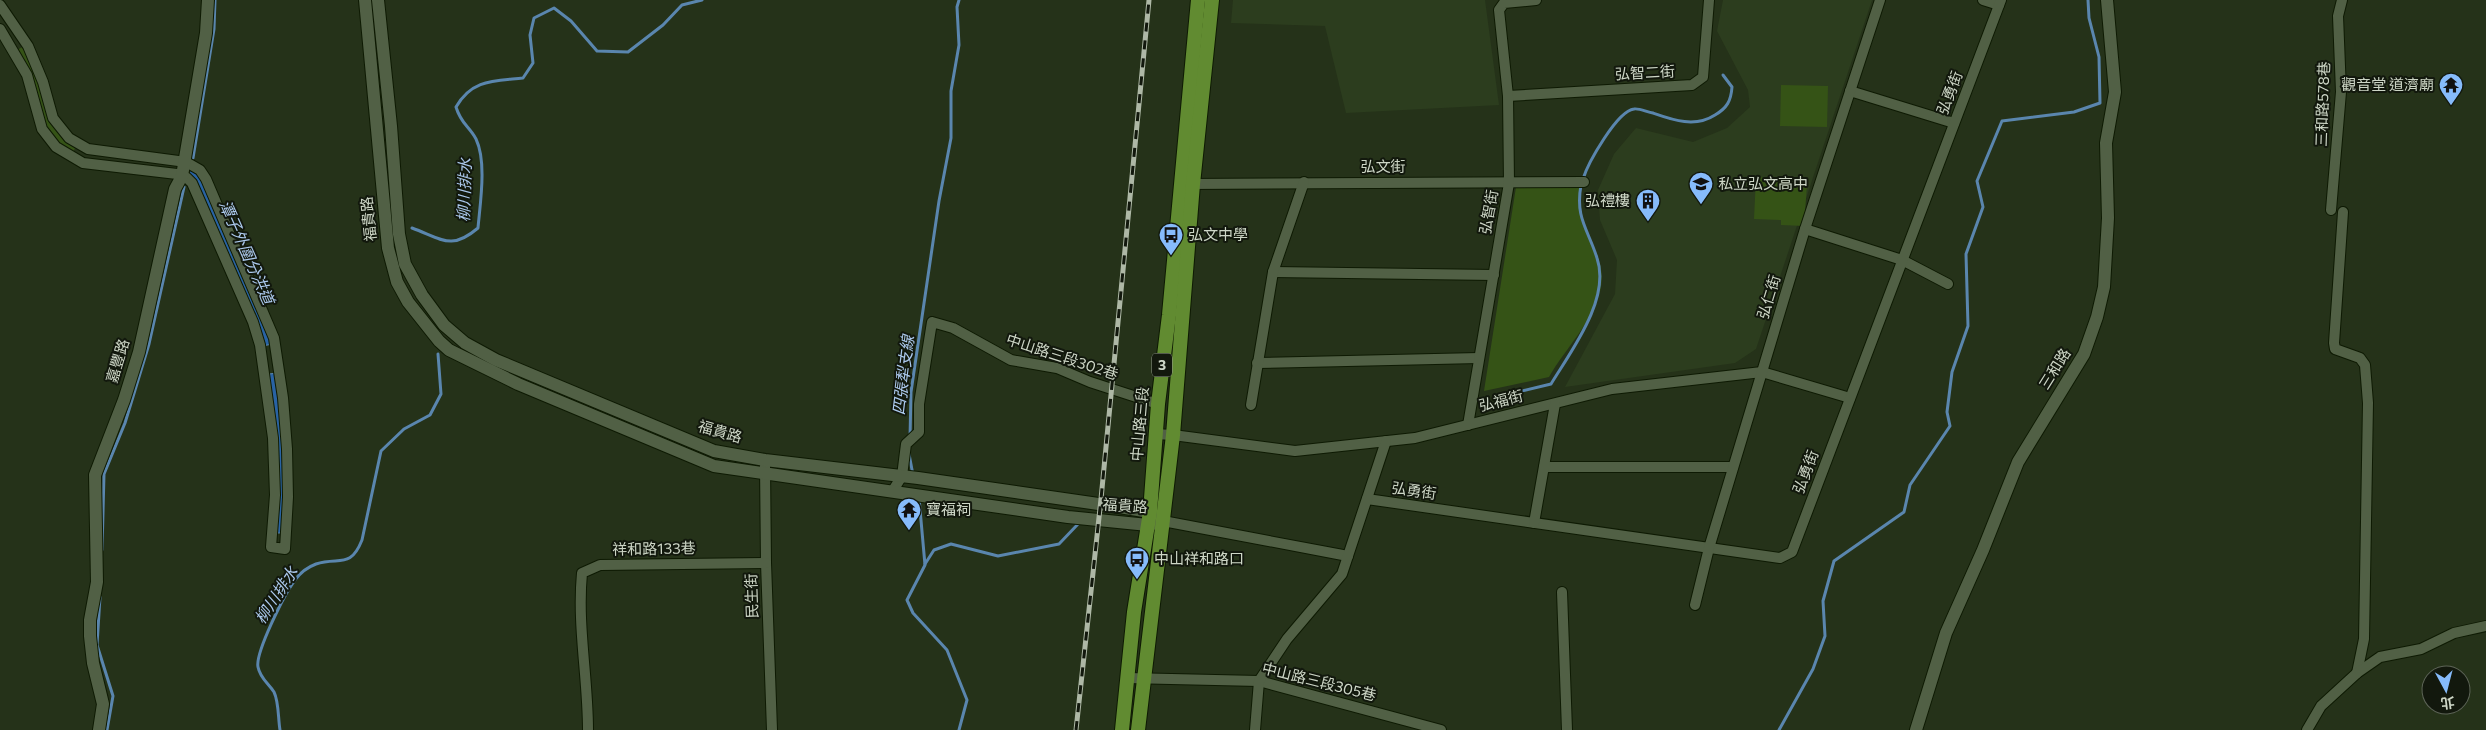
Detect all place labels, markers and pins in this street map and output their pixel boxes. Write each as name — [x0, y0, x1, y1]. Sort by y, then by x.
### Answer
temple icon: 觀音堂 道濟廟 — [2438, 72, 2464, 106]
place label: 觀音堂 道濟廟 — [2341, 75, 2434, 93]
school or university icon: 私立弘文高中 — [1688, 171, 1714, 205]
place label: 私立弘文高中 — [1718, 174, 1808, 192]
building icon: 弘禮樓 — [1635, 188, 1661, 222]
place label: 弘禮樓 — [1585, 191, 1630, 209]
bus stop icon: 弘文中學 — [1158, 222, 1184, 256]
place label: 弘文中學 — [1188, 225, 1248, 243]
temple icon: 寶福祠 — [896, 497, 922, 531]
place label: 寶福祠 — [926, 500, 971, 518]
bus stop icon: 中山祥和路口 — [1124, 546, 1150, 580]
place label: 中山祥和路口 — [1154, 549, 1244, 567]

